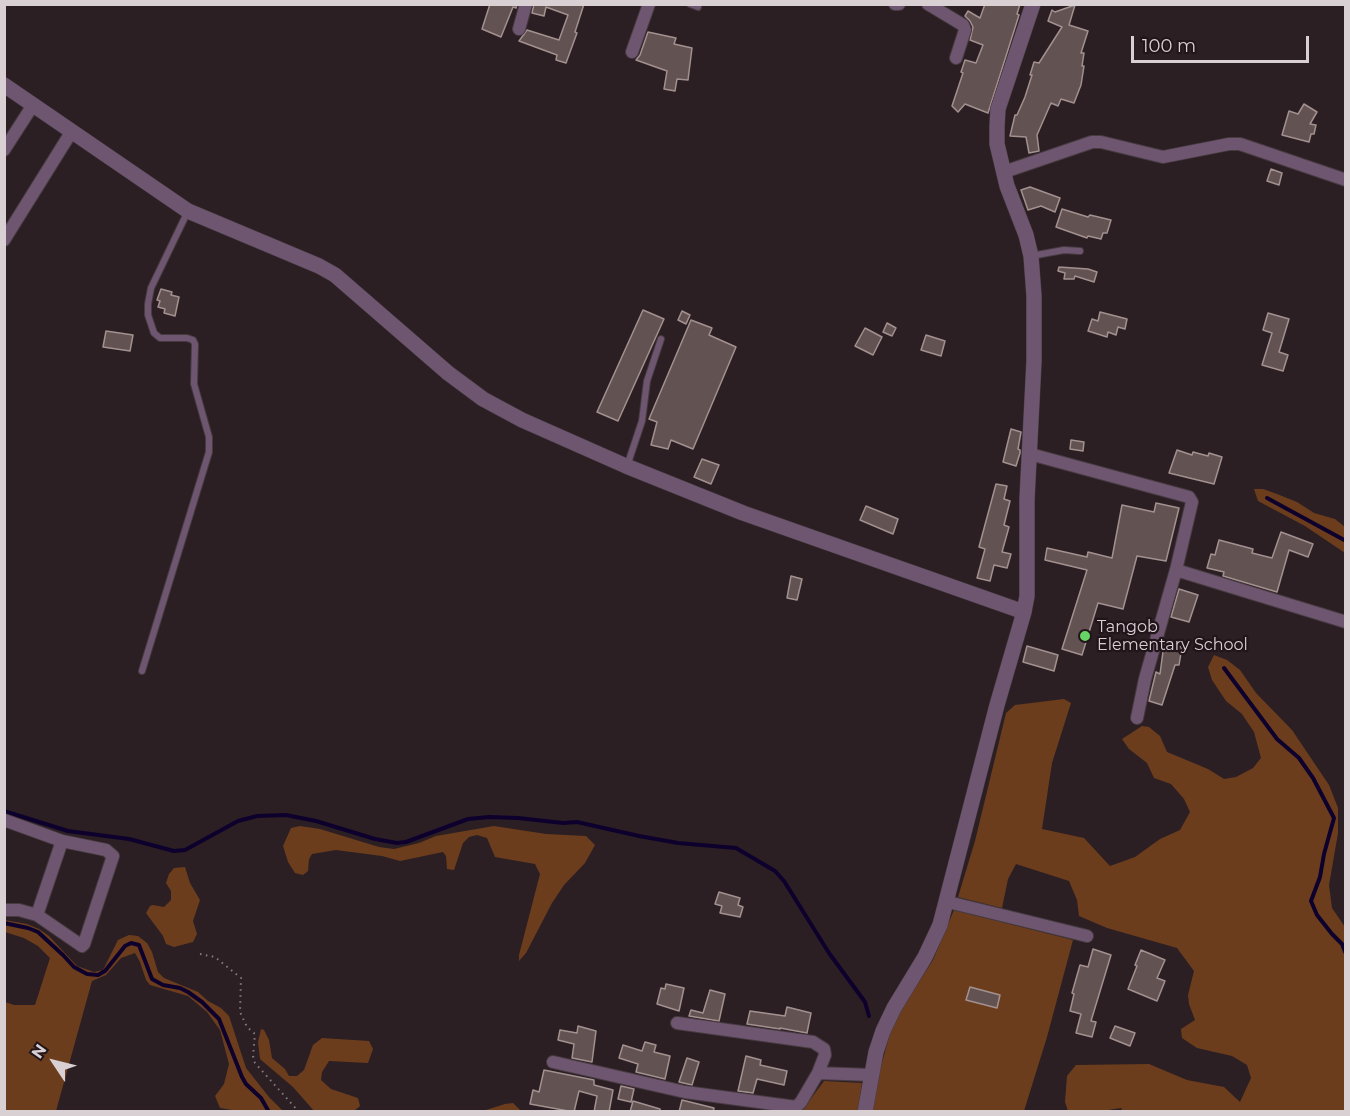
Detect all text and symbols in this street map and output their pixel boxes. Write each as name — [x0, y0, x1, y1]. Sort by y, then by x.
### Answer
scale bar — [1134, 24, 1312, 62]
text: 100 m — [1142, 35, 1196, 57]
place label: Tangob Elementary School — [1097, 617, 1248, 655]
marker: Tangob Elementary School — [1078, 629, 1092, 643]
north arrow — [24, 1032, 84, 1092]
text: N — [27, 1041, 50, 1062]

